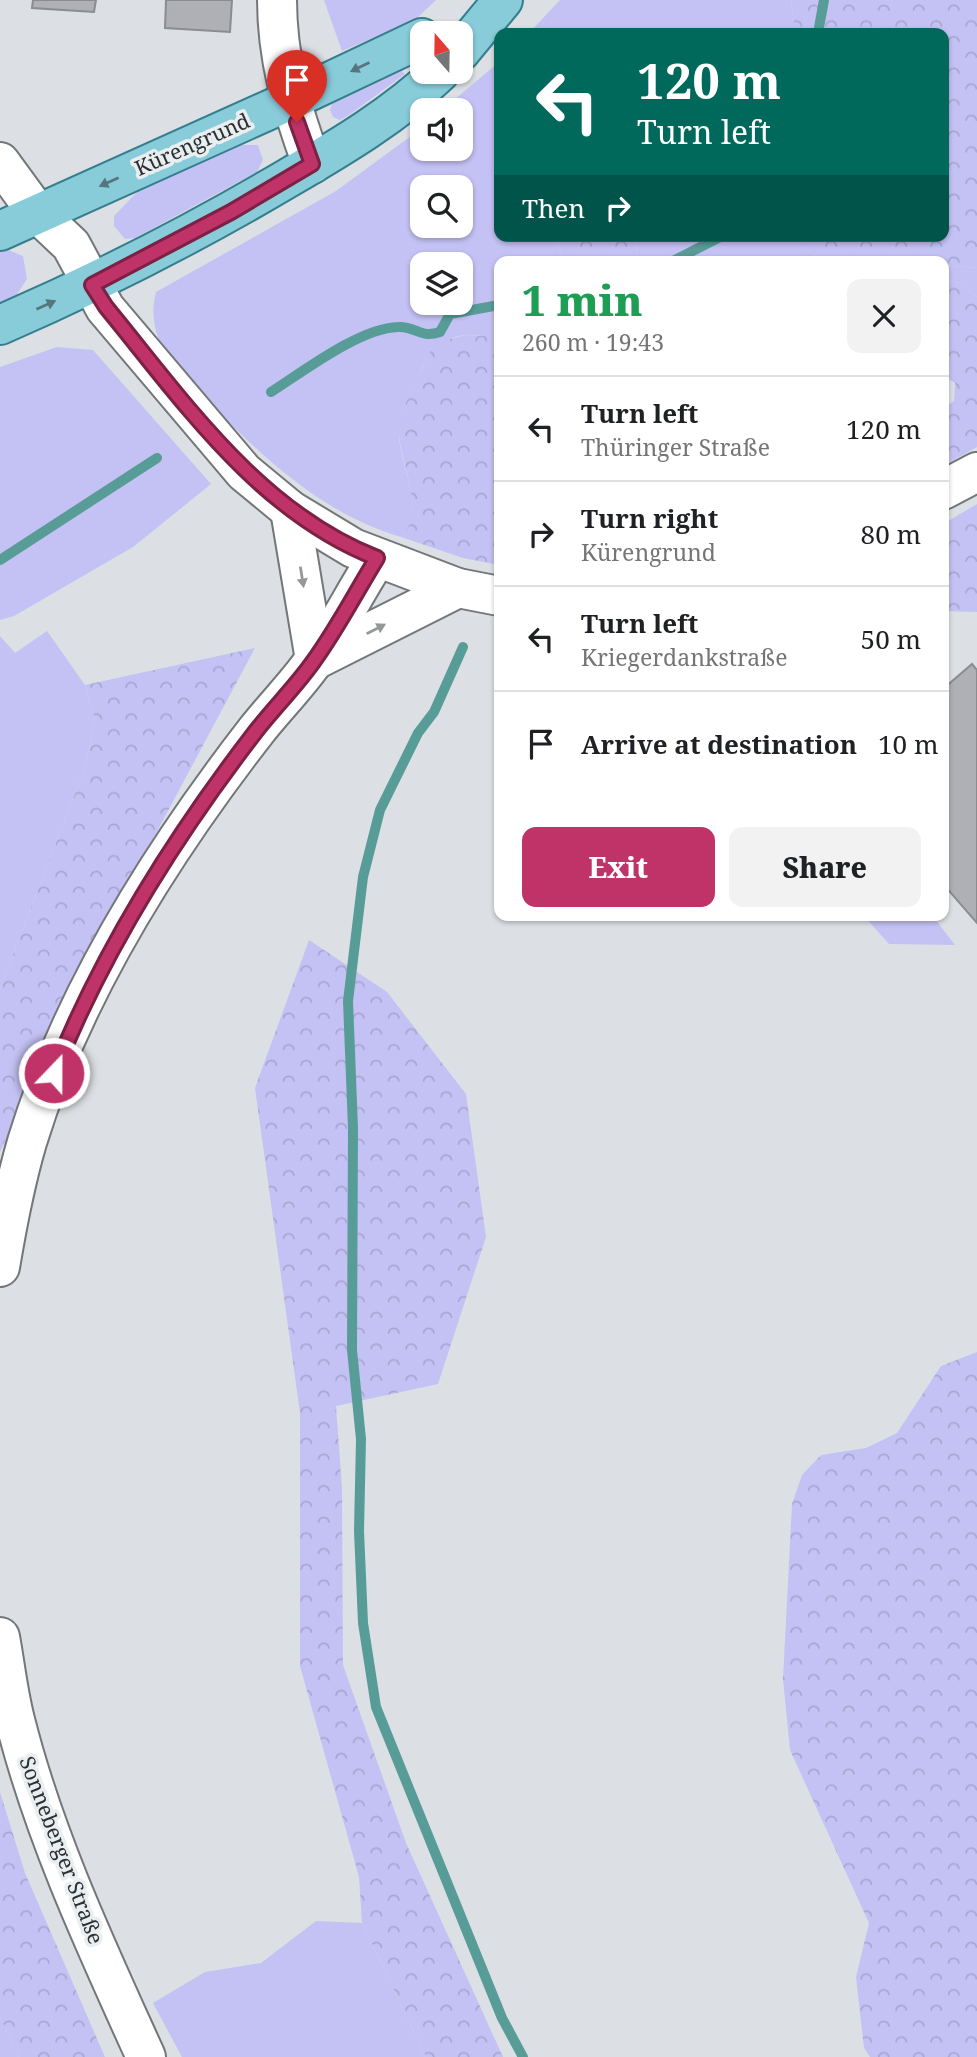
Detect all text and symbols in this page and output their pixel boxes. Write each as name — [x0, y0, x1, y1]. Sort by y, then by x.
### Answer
north arrow — [410, 21, 472, 84]
map controls — [410, 21, 473, 315]
text: 120 m — [637, 47, 781, 113]
pin — [267, 50, 327, 122]
icon: left — [522, 56, 613, 147]
icon: arrive — [278, 61, 316, 99]
one-way arrow — [350, 61, 370, 73]
button: sound — [410, 98, 473, 161]
street label: Kürengrund — [130, 106, 254, 182]
text: Turn left — [637, 110, 771, 153]
button: search — [410, 175, 473, 238]
one-way arrow — [99, 176, 119, 188]
icon: right — [599, 189, 637, 227]
text: Then — [522, 190, 585, 226]
button: layers — [410, 252, 473, 315]
text: 1 min — [522, 271, 643, 328]
button: close — [847, 279, 921, 353]
one-way arrow — [36, 299, 56, 311]
text: 260 m · 19:43 — [522, 326, 664, 358]
text: Turn left — [581, 395, 698, 431]
icon: left — [522, 410, 560, 448]
text: 120 m — [846, 411, 921, 447]
text: Thüringer Straße — [581, 431, 770, 463]
text: Turn right — [581, 500, 718, 536]
icon: right — [522, 515, 560, 553]
text: 80 m — [861, 516, 921, 552]
text: Kürengrund — [581, 536, 716, 568]
one-way arrow — [296, 566, 307, 588]
text: Turn left — [581, 605, 698, 641]
icon: left — [522, 620, 560, 658]
text: 50 m — [861, 621, 921, 657]
one-way arrow — [366, 623, 386, 634]
text: Kriegerdankstraße — [581, 641, 787, 673]
icon: arrive — [522, 725, 560, 763]
text: Arrive at destination — [581, 726, 857, 762]
text: 10 m — [878, 726, 938, 762]
button: Exit — [522, 827, 715, 907]
button: Share — [729, 827, 921, 907]
position arrow — [17, 1036, 91, 1110]
street label: Sonneberger Straße — [13, 1752, 111, 1948]

